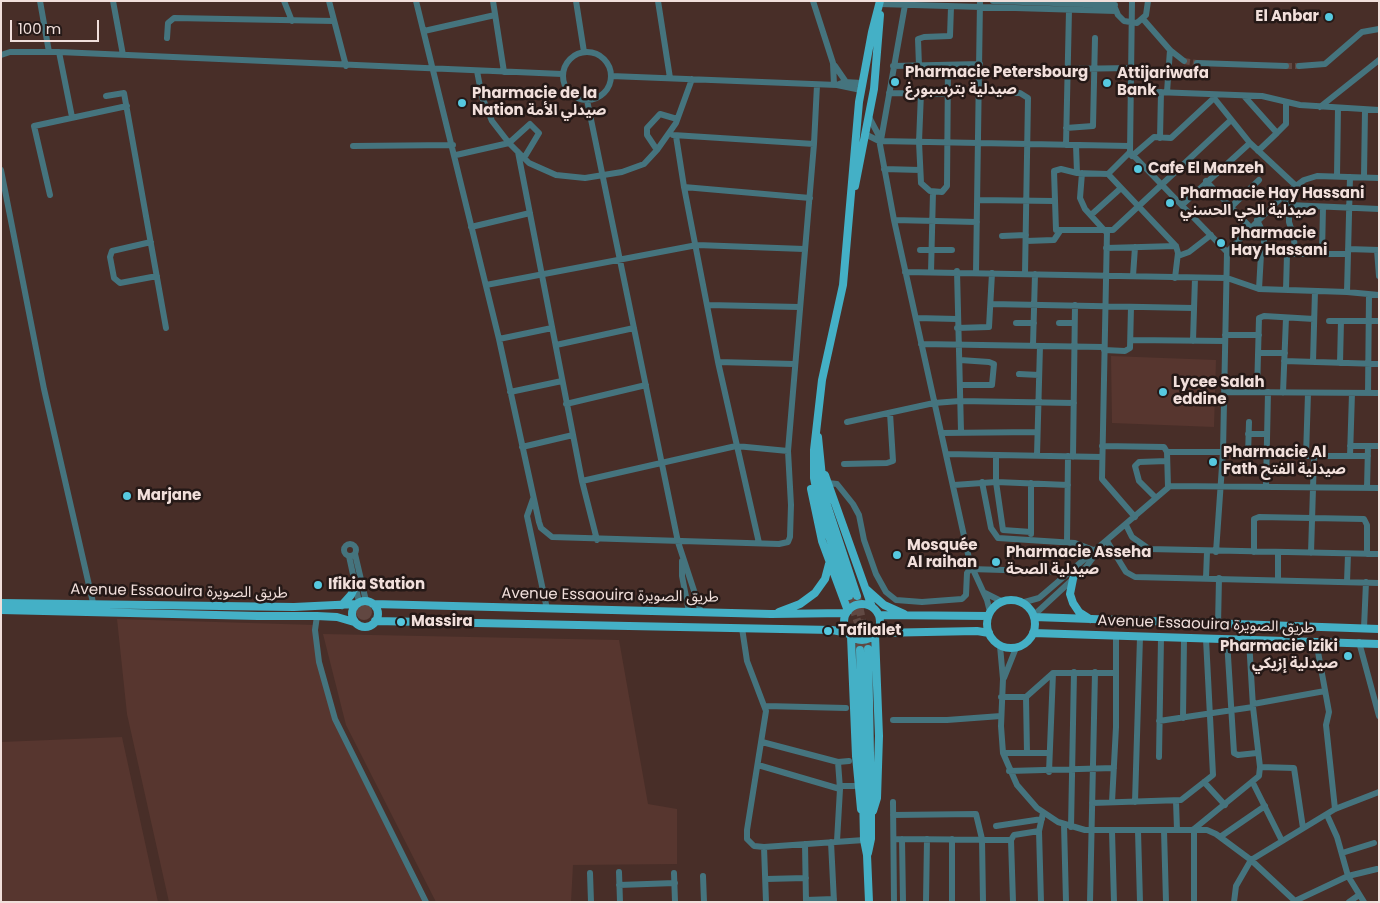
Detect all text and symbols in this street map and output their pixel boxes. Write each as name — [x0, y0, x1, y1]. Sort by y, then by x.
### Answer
place label: El Anbar — [1255, 8, 1319, 26]
scale bar — [12, 10, 101, 42]
marker: El Anbar — [1323, 11, 1335, 23]
text: 100 m — [18, 18, 61, 39]
place label: Pharmacie Petersbourg صيدلية بترسبورغ — [905, 64, 1088, 99]
place label: Attijariwafa Bank — [1117, 65, 1209, 100]
marker: Pharmacie Petersbourg صيدلية بترسبورغ — [889, 76, 901, 88]
marker: Attijariwafa Bank — [1101, 77, 1113, 89]
place label: Pharmacie de la Nation صيدلي الأمة — [472, 85, 606, 120]
marker: Pharmacie de la Nation صيدلي الأمة — [456, 97, 468, 109]
place label: Cafe El Manzeh — [1148, 160, 1264, 178]
marker: Cafe El Manzeh — [1132, 163, 1144, 175]
place label: Pharmacie Hay Hassani صيدلية الحي الحسني — [1180, 185, 1364, 220]
marker: Pharmacie Hay Hassani صيدلية الحي الحسني — [1164, 197, 1176, 209]
place label: Pharmacie Hay Hassani — [1231, 225, 1327, 260]
marker: Pharmacie Hay Hassani — [1215, 237, 1227, 249]
place label: Lycee Salah eddine — [1173, 374, 1264, 409]
marker: Lycee Salah eddine — [1157, 386, 1169, 398]
place label: Pharmacie Al Fath صيدلية الفتح — [1223, 444, 1346, 479]
marker: Pharmacie Al Fath صيدلية الفتح — [1207, 456, 1219, 468]
place label: Marjane — [137, 487, 201, 505]
marker: Marjane — [121, 490, 133, 502]
place label: Mosquée Al raihan — [907, 537, 977, 572]
place label: Pharmacie Asseha صيدلية الصحة — [1006, 544, 1151, 579]
marker: Mosquée Al raihan — [891, 549, 903, 561]
marker: Pharmacie Asseha صيدلية الصحة — [990, 556, 1002, 568]
place label: Ifikia Station — [328, 576, 425, 594]
marker: Ifikia Station — [312, 579, 324, 591]
street label: Avenue Essaouira طريق الصويرة — [70, 581, 288, 603]
street label: Avenue Essaouira طريق الصويرة — [501, 585, 719, 607]
street label: Avenue Essaouira طريق الصويرة — [1097, 612, 1315, 638]
place label: Massira — [411, 613, 473, 631]
marker: Massira — [395, 616, 407, 628]
place label: Tafilalet — [838, 622, 901, 640]
marker: Tafilalet — [822, 625, 834, 637]
place label: Pharmacie Iziki صيدلية إزيكي — [1220, 638, 1338, 673]
marker: Pharmacie Iziki صيدلية إزيكي — [1342, 650, 1354, 662]

